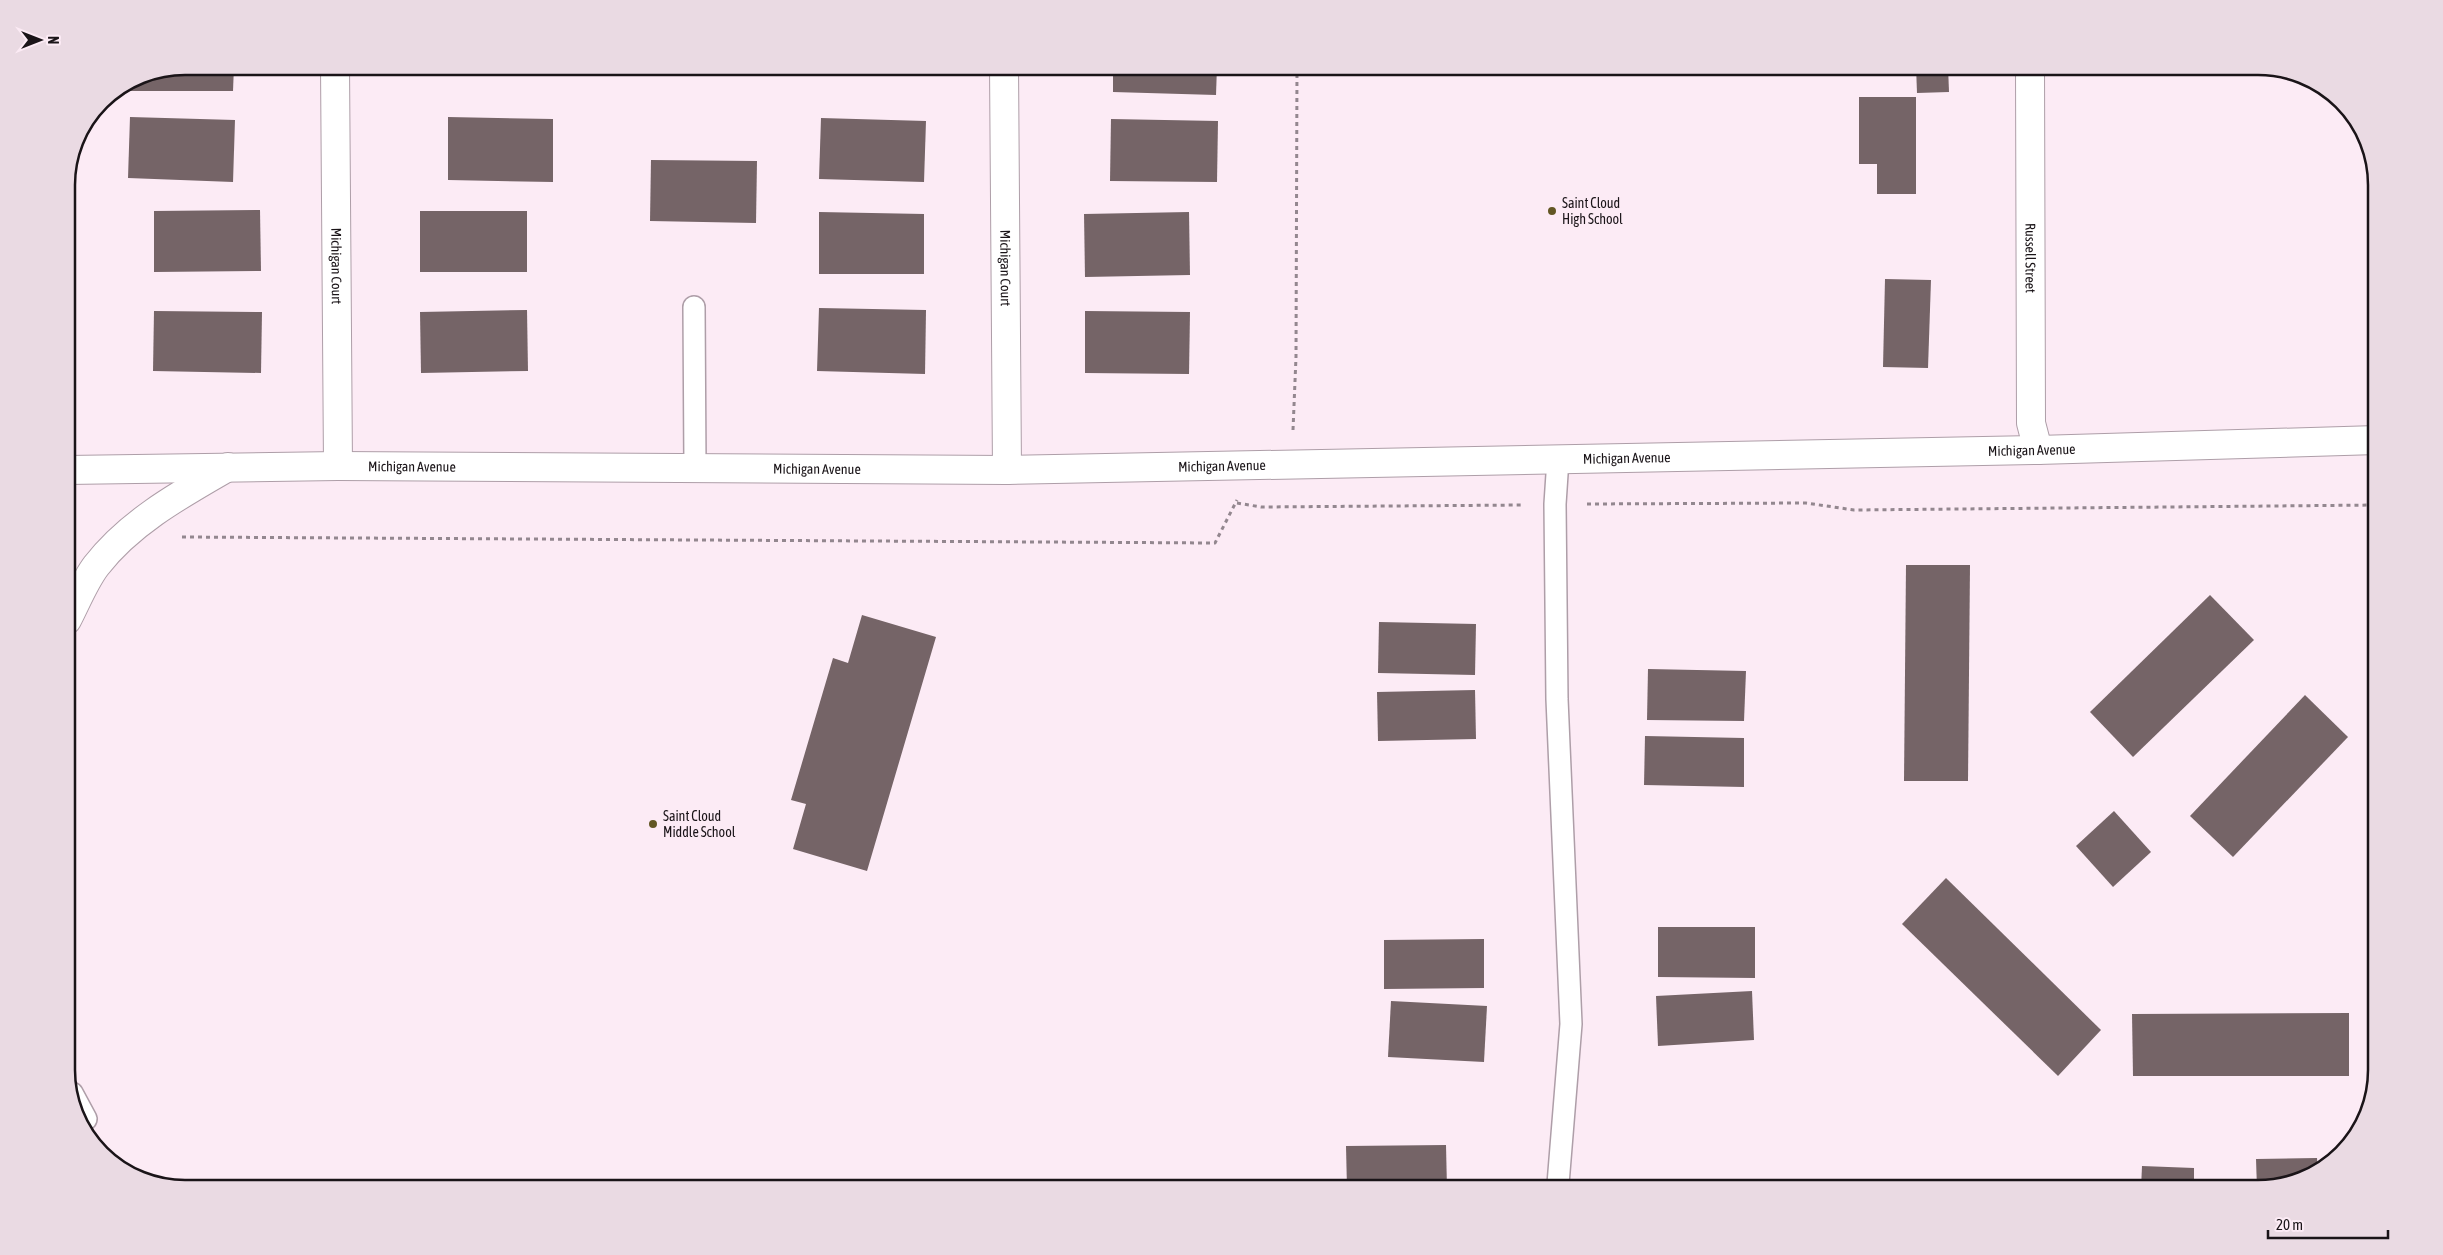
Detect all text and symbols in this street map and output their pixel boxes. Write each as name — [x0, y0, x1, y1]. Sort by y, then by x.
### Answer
north arrow — [15, 15, 65, 65]
text: N — [45, 36, 61, 44]
place label: Saint Cloud High School — [1562, 195, 1623, 227]
marker: Saint Cloud High School — [1546, 205, 1558, 217]
street label: Russell Street — [2022, 223, 2039, 293]
street label: Michigan Court — [328, 228, 345, 304]
street label: Michigan Court — [997, 230, 1014, 306]
street label: Michigan Avenue — [1988, 441, 2076, 459]
street label: Michigan Avenue — [1583, 449, 1671, 467]
street label: Michigan Avenue — [1178, 457, 1266, 475]
street label: Michigan Avenue — [368, 458, 456, 475]
street label: Michigan Avenue — [773, 461, 861, 477]
place label: Saint Cloud Middle School — [663, 808, 736, 840]
marker: Saint Cloud Middle School — [647, 818, 659, 830]
scale bar — [2268, 1208, 2388, 1240]
text: 20 m — [2276, 1216, 2303, 1233]

